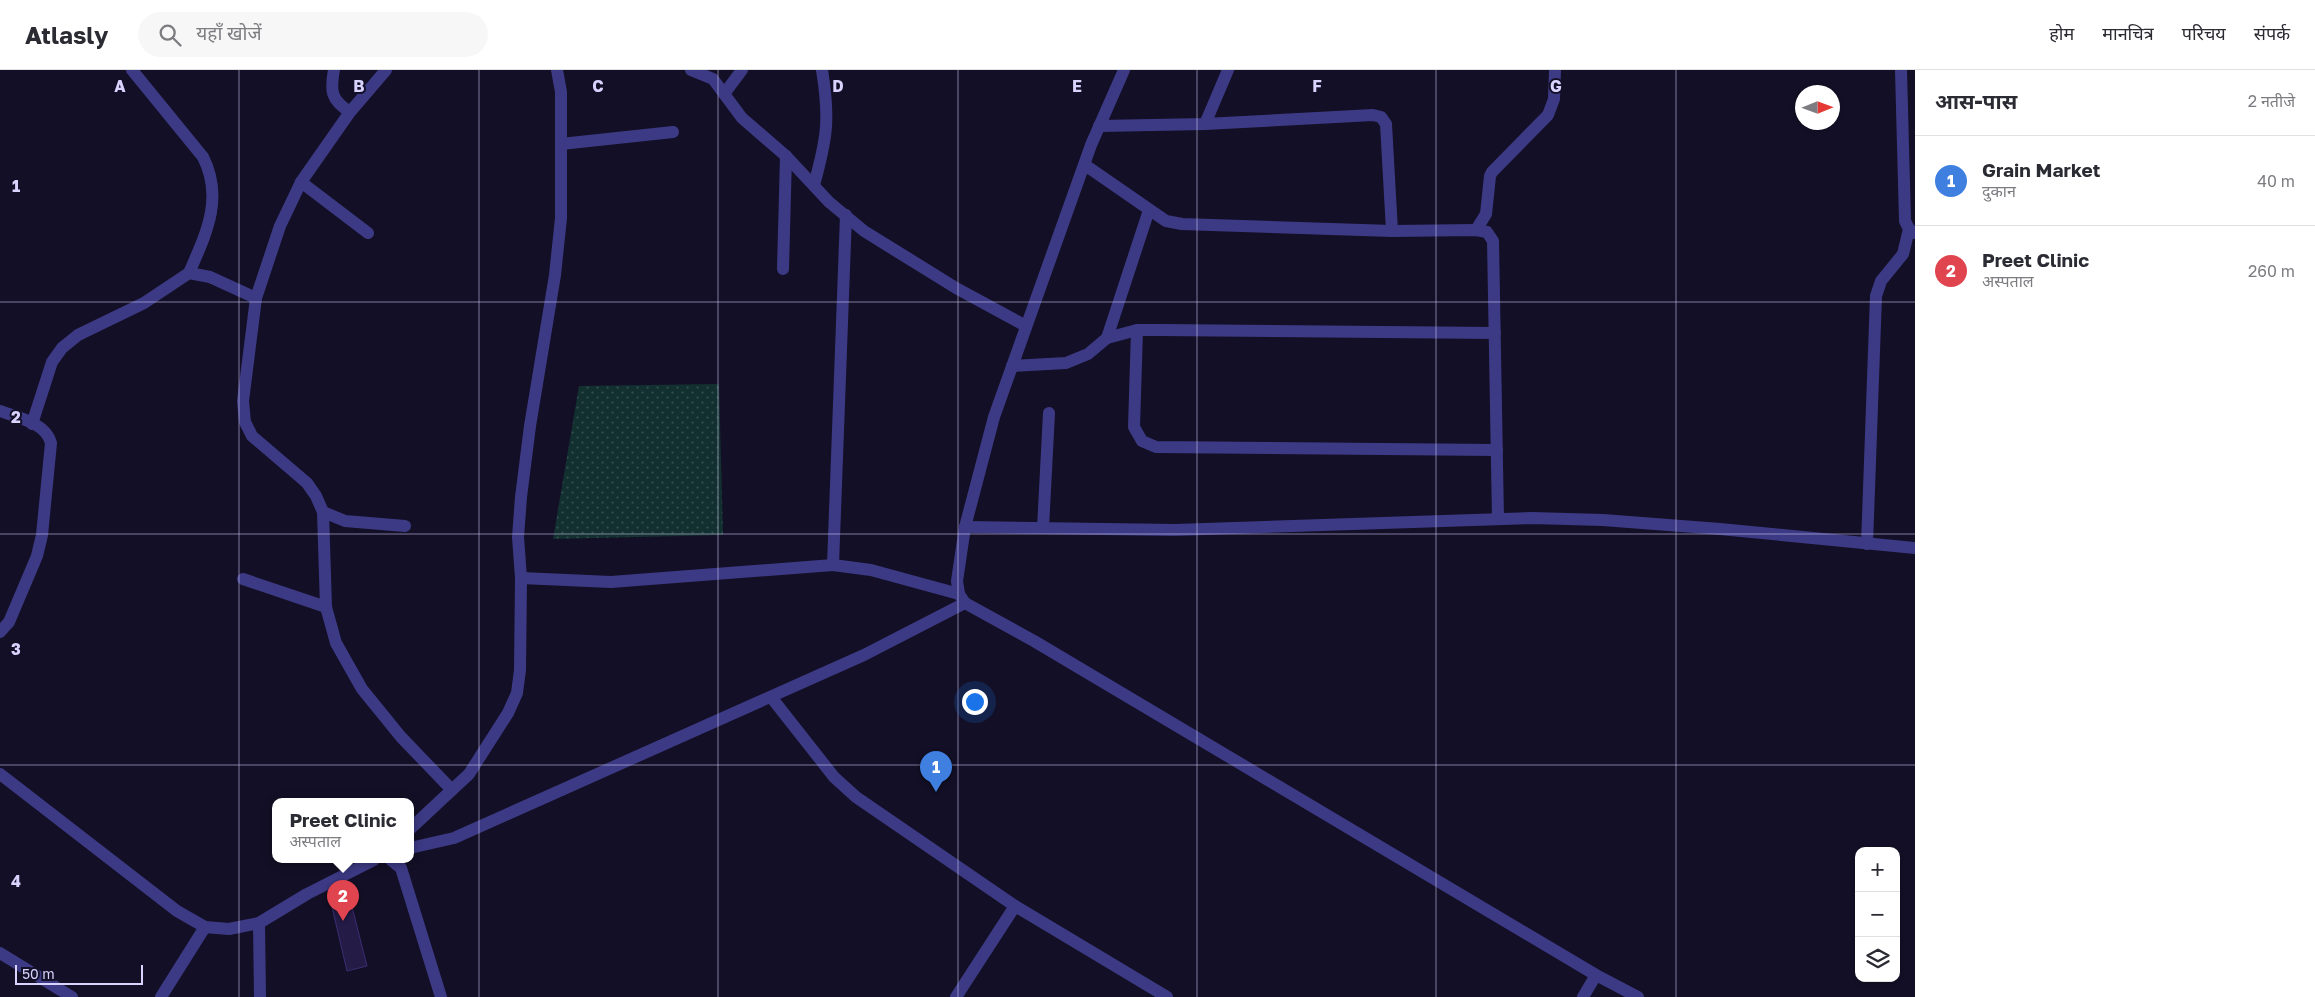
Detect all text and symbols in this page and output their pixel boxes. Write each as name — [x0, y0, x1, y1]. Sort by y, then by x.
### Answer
search box — [138, 12, 488, 57]
text: Atlasly — [25, 20, 108, 49]
icon: search — [156, 21, 184, 49]
text: यहाँ खोजें — [196, 21, 262, 44]
text: होम — [2049, 22, 2074, 44]
text: मानचित्र — [2102, 22, 2154, 44]
text: परिचय — [2182, 22, 2226, 44]
text: संपर्क — [2254, 22, 2290, 44]
text: A — [114, 76, 126, 96]
text: B — [353, 76, 365, 96]
text: C — [592, 76, 604, 96]
text: D — [832, 76, 844, 96]
text: E — [1072, 76, 1082, 96]
text: F — [1312, 76, 1322, 96]
text: G — [1550, 76, 1562, 96]
north arrow — [1795, 85, 1840, 130]
text: आस-पास — [1935, 88, 2017, 114]
text: 2 नतीजे — [2248, 91, 2295, 111]
text: Grain Market — [1982, 158, 2100, 181]
text: 1 — [1947, 171, 1955, 191]
text: 40 m — [2257, 171, 2295, 191]
text: 1 — [12, 176, 20, 196]
text: दुकान — [1982, 181, 2016, 201]
text: Preet Clinic — [1982, 248, 2089, 271]
text: 2 — [1946, 261, 1956, 281]
text: 260 m — [2248, 261, 2295, 281]
text: अस्पताल — [1982, 271, 2034, 291]
text: 2 — [11, 407, 21, 427]
text: 3 — [11, 639, 21, 659]
your location — [962, 689, 988, 715]
pin: 1 — [920, 751, 952, 792]
popup — [272, 798, 414, 863]
text: Preet Clinic — [289, 808, 397, 831]
text: अस्पताल — [289, 831, 341, 851]
map controls — [1855, 847, 1900, 982]
button: + — [1855, 847, 1900, 892]
text: 4 — [11, 871, 21, 891]
pin: 2 — [327, 880, 359, 921]
button: − — [1855, 892, 1900, 937]
button: layers — [1855, 937, 1900, 982]
scale bar — [15, 962, 142, 985]
text: 50 m — [22, 965, 55, 982]

